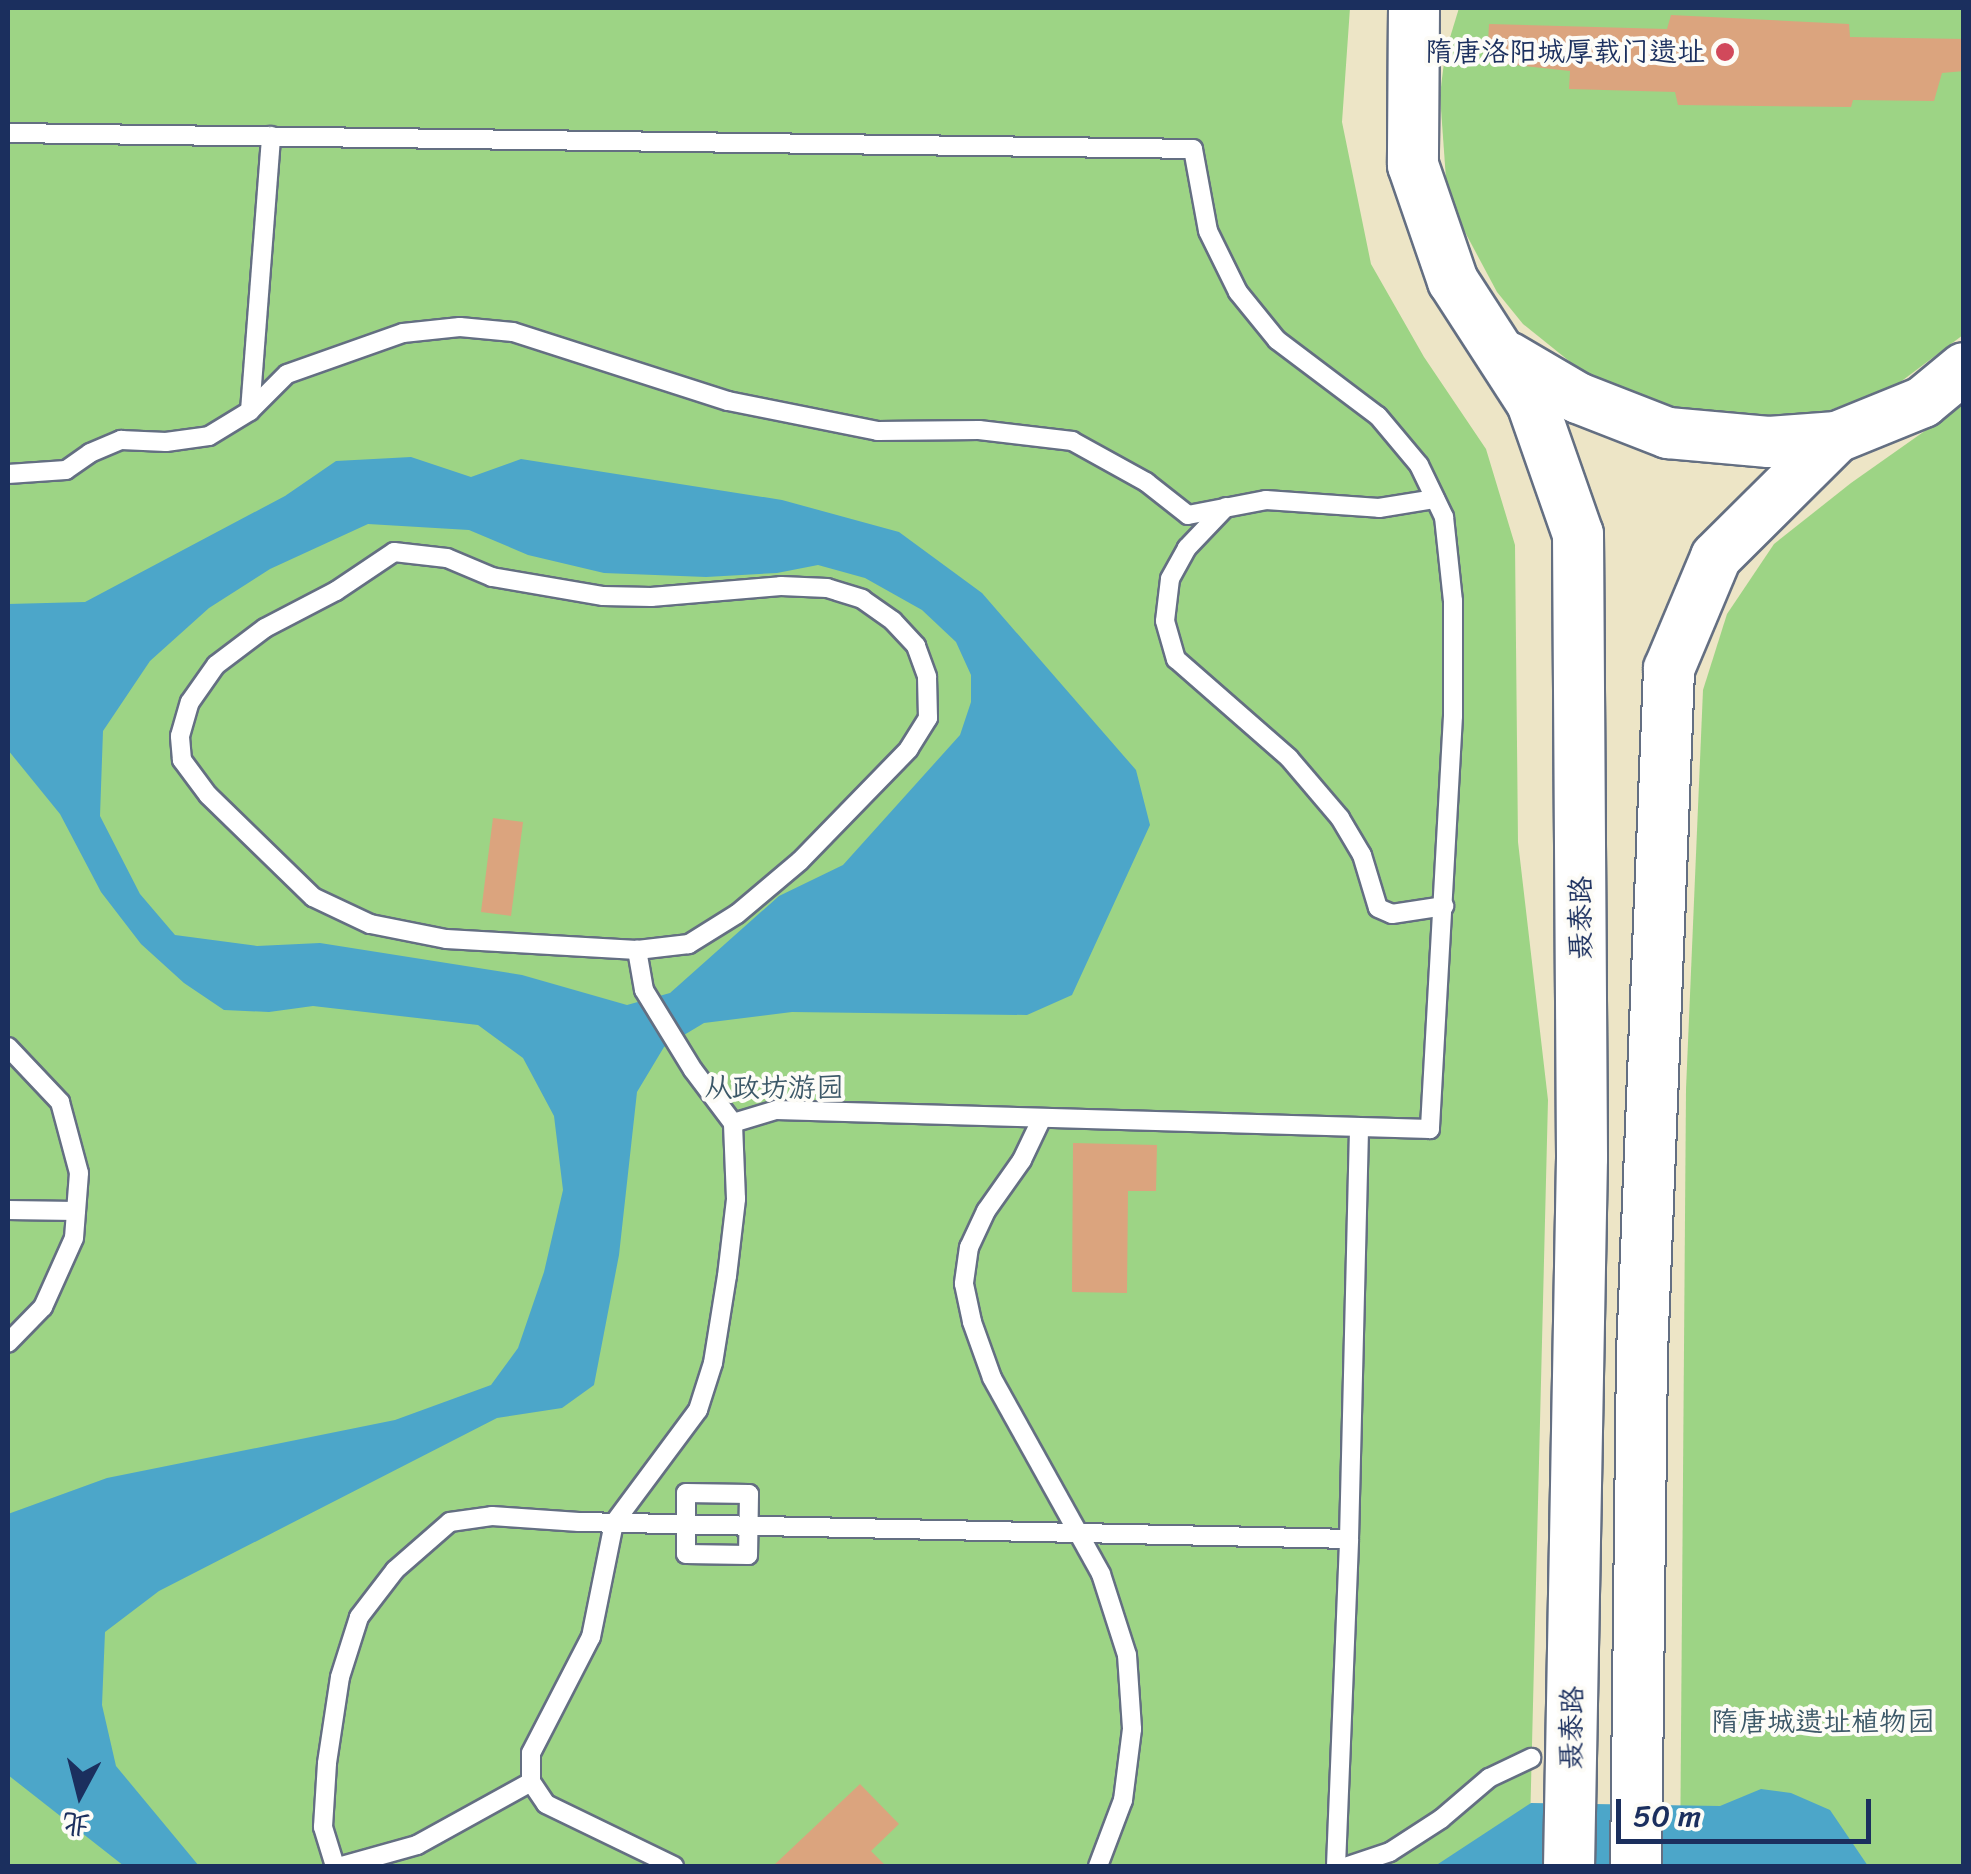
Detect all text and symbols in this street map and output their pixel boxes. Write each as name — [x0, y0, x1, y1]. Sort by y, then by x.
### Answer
place label: 隋唐洛阳城厚载门遗址 — [1425, 35, 1705, 69]
marker: 隋唐洛阳城厚载门遗址 — [1714, 41, 1736, 63]
street label: 聂泰路 — [1564, 876, 1598, 960]
park label: 从政坊游园 — [704, 1071, 844, 1105]
street label: 聂泰路 — [1554, 1686, 1590, 1770]
park label: 隋唐城遗址植物园 — [1711, 1705, 1935, 1739]
north arrow — [30, 1744, 130, 1844]
scale bar — [1621, 1779, 1876, 1841]
text: 50 m — [1633, 1789, 1701, 1843]
text: 北 — [59, 1798, 93, 1850]

